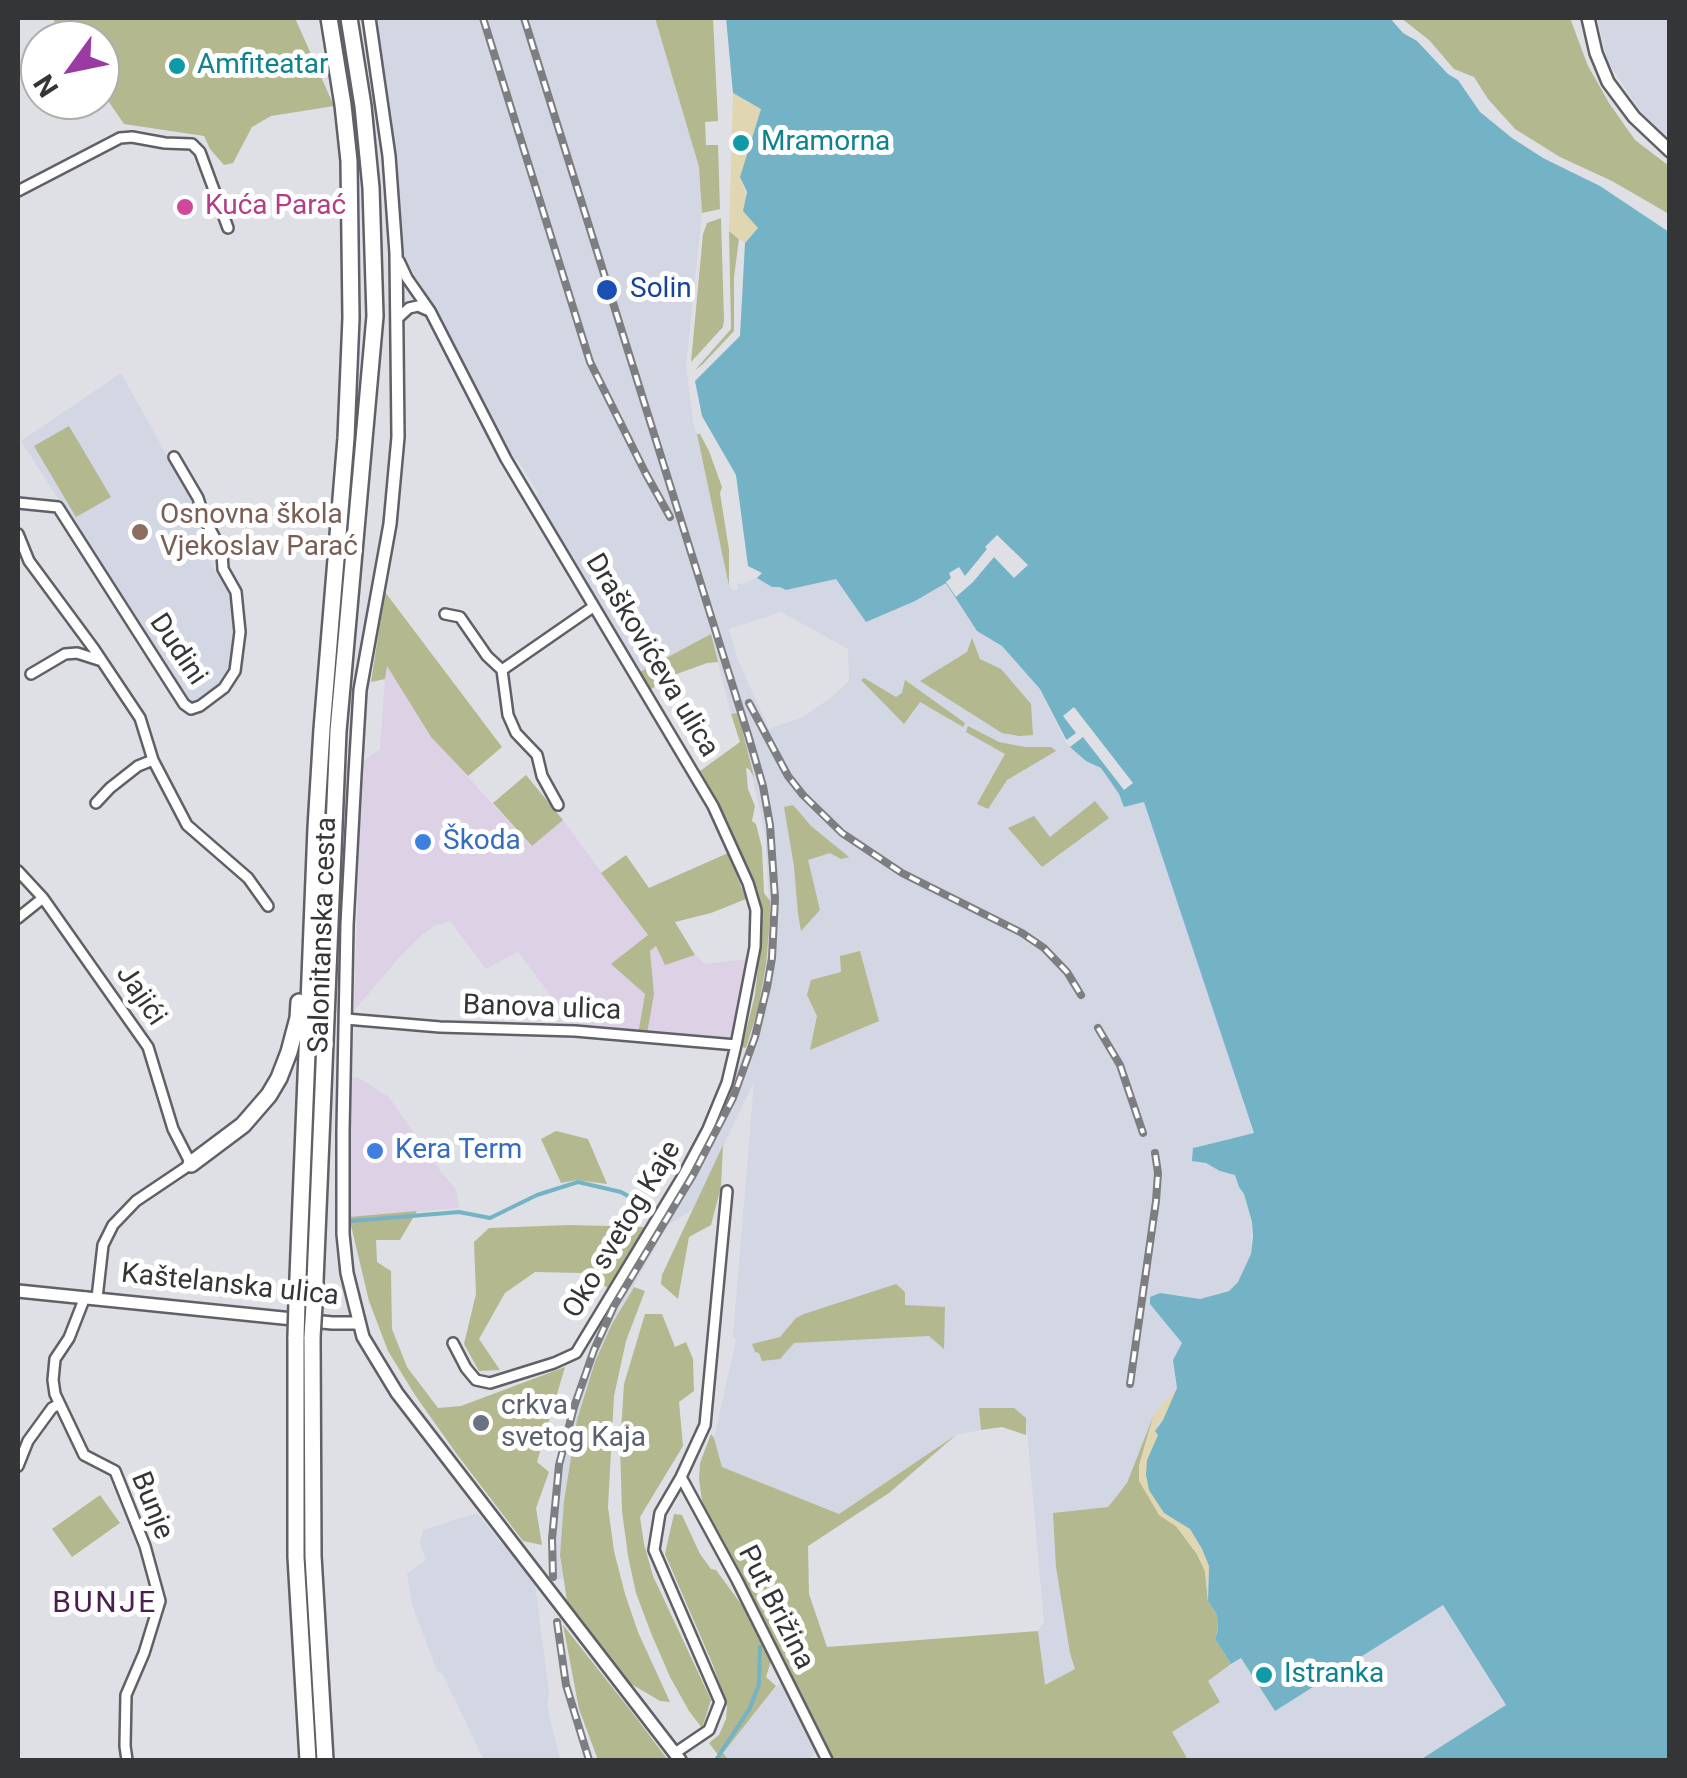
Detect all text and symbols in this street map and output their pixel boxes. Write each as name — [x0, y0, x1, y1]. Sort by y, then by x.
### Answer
north arrow — [20, 20, 120, 120]
place label: Amfiteatar — [197, 49, 328, 83]
marker: Amfiteatar — [166, 55, 188, 77]
text: N — [27, 68, 65, 103]
place label: Mramorna — [761, 126, 890, 160]
marker: Mramorna — [730, 132, 752, 154]
place label: Kuća Parać — [205, 190, 346, 224]
marker: Kuća Parać — [174, 196, 196, 218]
place label: Solin — [630, 273, 692, 307]
marker: Solin — [594, 277, 620, 303]
place label: Osnovna škola Vjekoslav Parać — [160, 499, 358, 565]
marker: Osnovna škola Vjekoslav Parać — [129, 521, 151, 543]
street label: Draškovićeva ulica — [577, 548, 725, 764]
street label: Dudini — [141, 608, 213, 692]
street label: Salonitanska cesta — [303, 817, 345, 1053]
place label: Škoda — [443, 825, 521, 859]
marker: Škoda — [412, 831, 434, 853]
street label: Jajići — [108, 959, 172, 1033]
street label: Banova ulica — [462, 989, 622, 1029]
place label: Kera Term — [395, 1134, 522, 1168]
street label: Oko svetog Kaje — [557, 1135, 689, 1325]
marker: Kera Term — [364, 1140, 386, 1162]
street label: Kaštelanska ulica — [120, 1258, 340, 1314]
place label: crkva svetog Kaja — [501, 1390, 646, 1456]
marker: crkva svetog Kaja — [470, 1412, 492, 1434]
street label: Bunje — [122, 1467, 180, 1545]
street label: Put Brižina — [730, 1541, 820, 1675]
district label: BUNJE — [52, 1586, 158, 1622]
place label: Istranka — [1284, 1658, 1384, 1692]
marker: Istranka — [1253, 1664, 1275, 1686]

